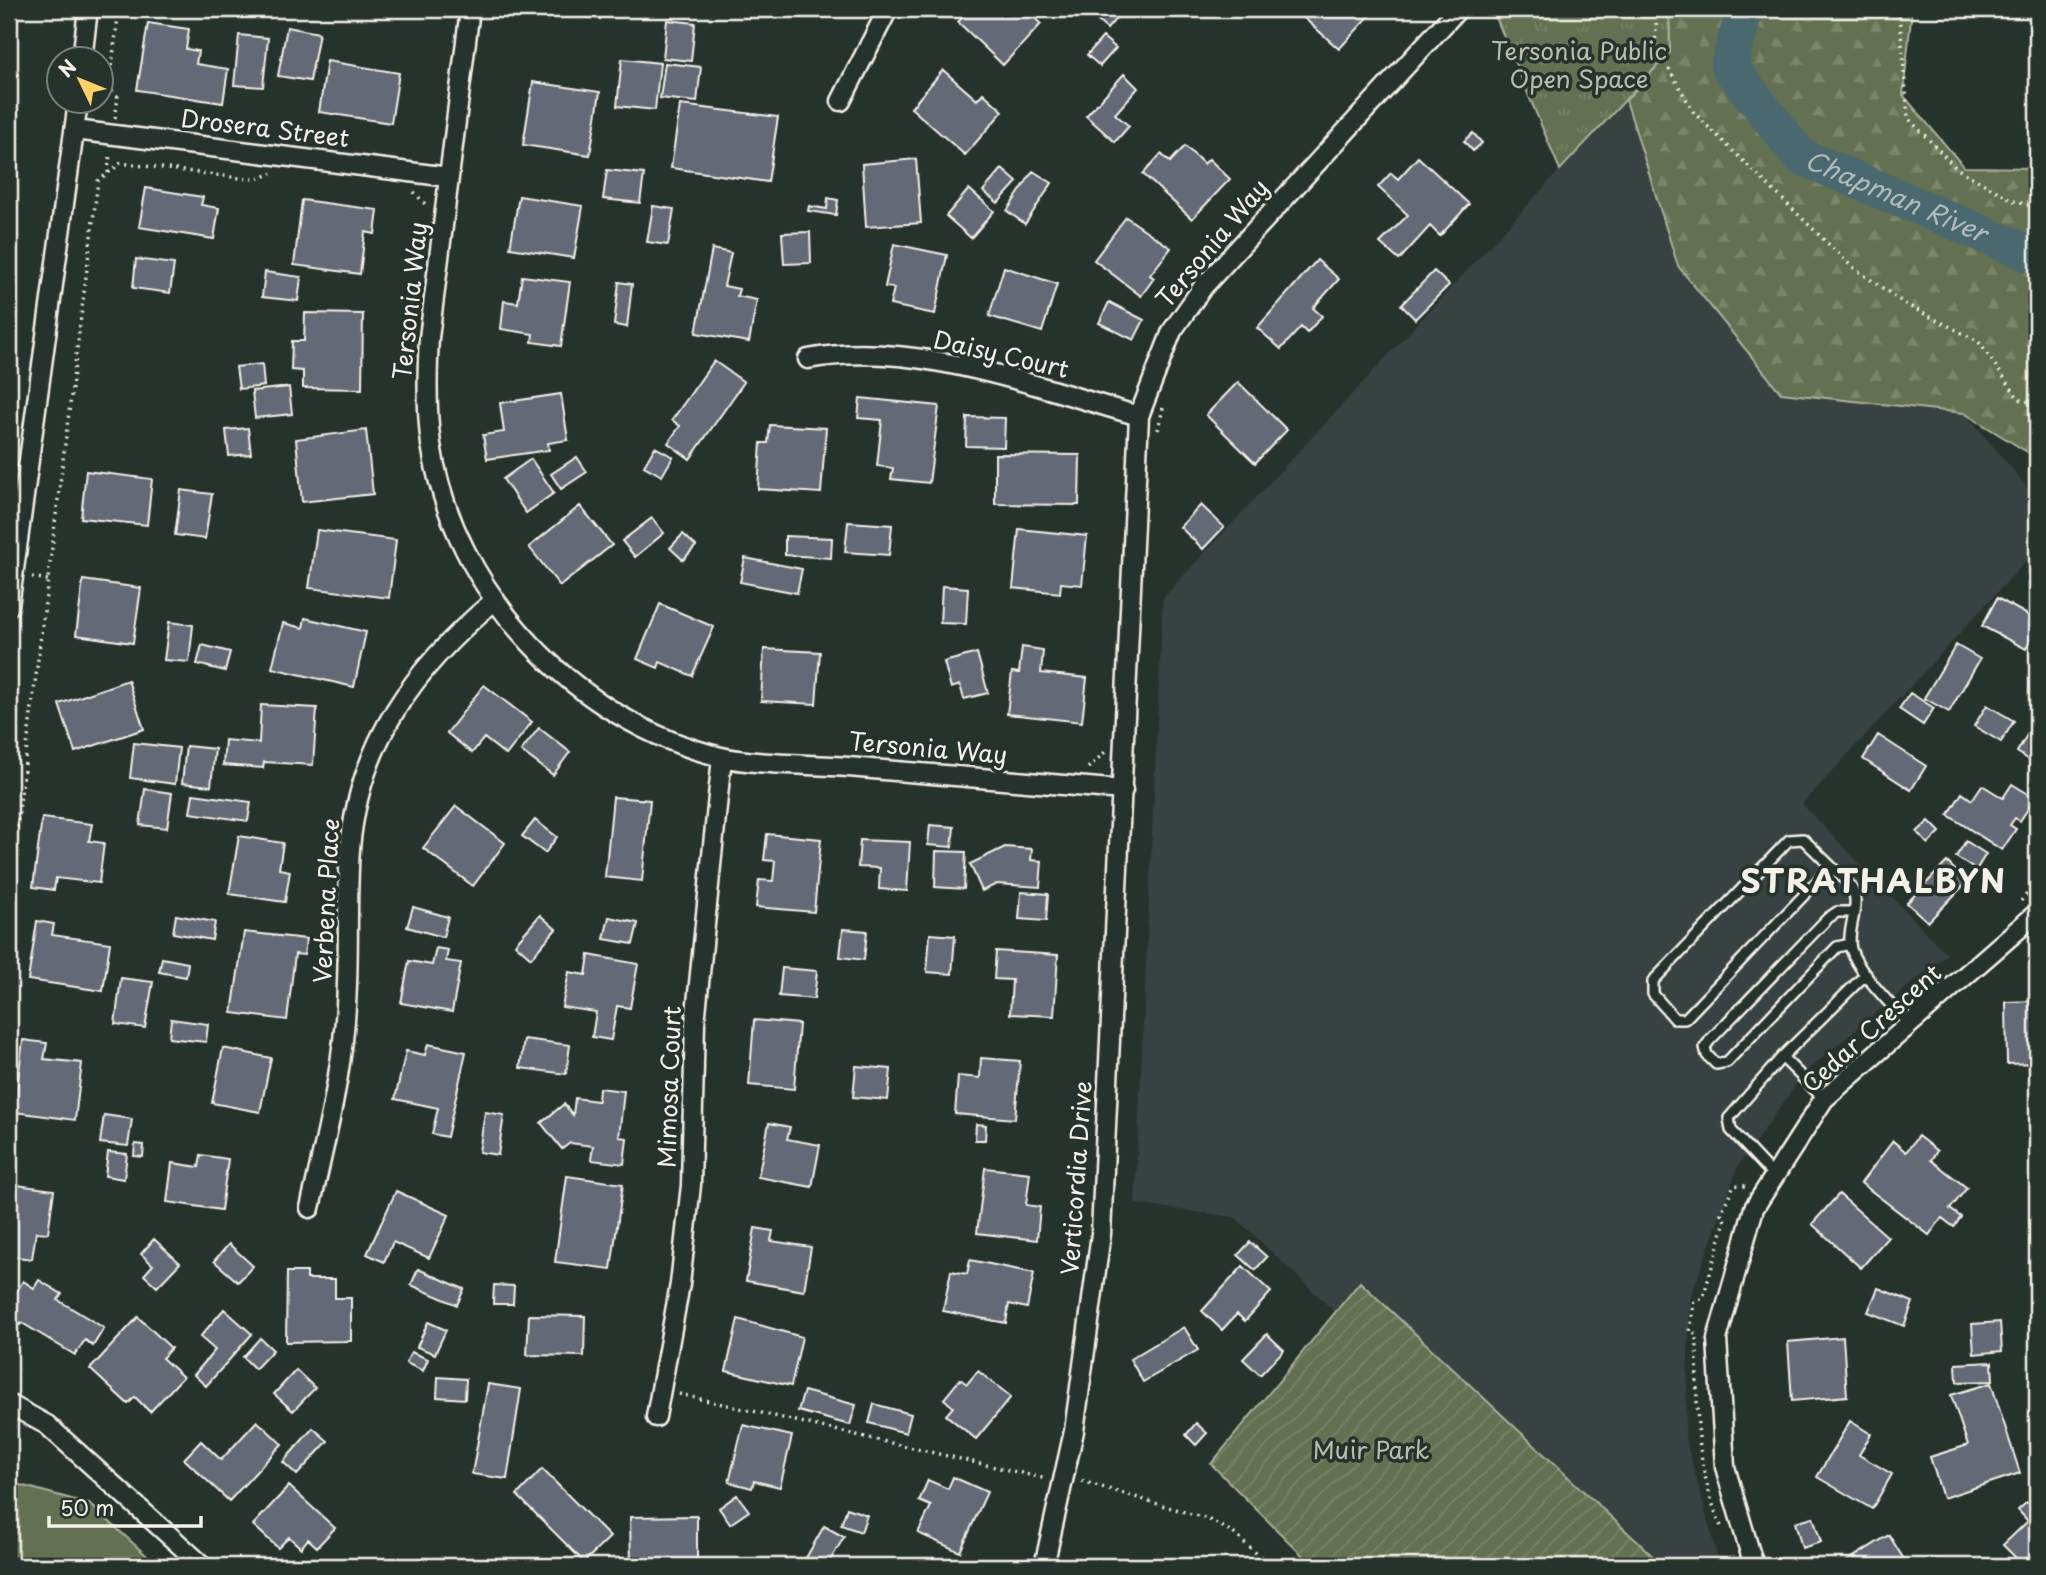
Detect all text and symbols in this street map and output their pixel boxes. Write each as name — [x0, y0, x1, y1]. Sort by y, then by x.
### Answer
park label: Tersonia Public Open Space — [1491, 32, 1667, 96]
north arrow — [46, 46, 116, 116]
text: N — [51, 53, 82, 83]
street label: Drosera Street — [179, 99, 352, 155]
water label: Chapman River — [1799, 139, 1996, 253]
street label: Tersonia Way — [1147, 170, 1276, 315]
street label: Tersonia Way — [383, 220, 435, 382]
street label: Daisy Court — [930, 320, 1073, 386]
street label: Tersonia Way — [847, 722, 1009, 772]
street label: Verbena Place — [303, 818, 347, 984]
district label: STRATHALBYN — [1741, 856, 2007, 904]
street label: Cedar Crescent — [1793, 955, 1949, 1100]
street label: Mimosa Court — [647, 1005, 689, 1169]
street label: Verticordia Drive — [1050, 1080, 1100, 1276]
park label: Muir Park — [1313, 1431, 1429, 1467]
scale bar — [49, 1484, 201, 1528]
text: 50 m — [60, 1491, 114, 1523]

